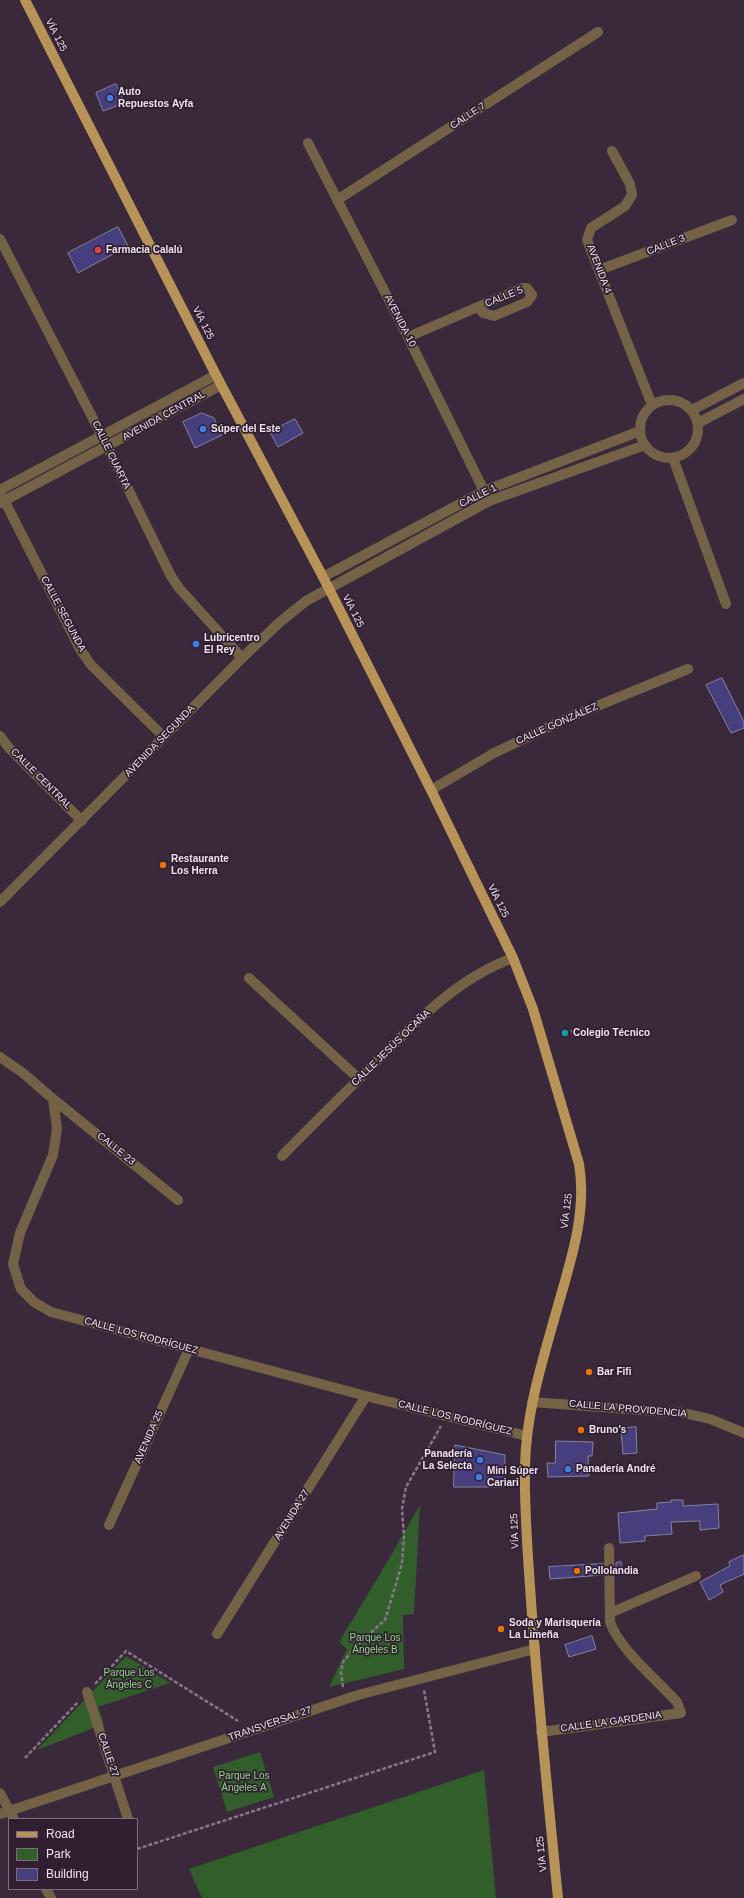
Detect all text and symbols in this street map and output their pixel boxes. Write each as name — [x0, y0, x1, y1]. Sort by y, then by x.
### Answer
street label: VÍA 125 — [43, 16, 69, 54]
place label: Auto Repuestos Ayfa — [118, 86, 193, 110]
marker: Auto Repuestos Ayfa — [105, 93, 115, 103]
street label: CALLE 7 — [448, 100, 488, 132]
street label: CALLE 3 — [645, 232, 687, 258]
street label: AVENIDA 4 — [584, 243, 614, 295]
place label: Farmacia Calalú — [106, 244, 183, 256]
marker: Farmacia Calalú — [93, 245, 103, 255]
street label: CALLE 5 — [483, 284, 525, 310]
street label: AVENIDA 10 — [382, 293, 418, 349]
street label: VÍA 125 — [190, 304, 216, 342]
street label: AVENIDA CENTRAL — [121, 388, 207, 444]
street label: CALLE CUARTA — [89, 419, 133, 491]
place label: Súper del Este — [211, 423, 280, 435]
marker: Súper del Este — [198, 424, 208, 434]
street label: CALLE 1 — [457, 482, 499, 510]
street label: CALLE SEGUNDA — [38, 574, 88, 654]
street label: VÍA 125 — [340, 592, 366, 630]
place label: Lubricentro El Rey — [204, 632, 260, 656]
marker: Lubricentro El Rey — [191, 639, 201, 649]
street label: CALLE GONZÁLEZ — [514, 701, 600, 747]
street label: AVENIDA SEGUNDA — [123, 703, 197, 779]
street label: CALLE CENTRAL — [8, 746, 74, 812]
place label: Restaurante Los Herra — [171, 853, 229, 876]
marker: Restaurante Los Herra — [158, 860, 168, 870]
street label: VÍA 125 — [485, 882, 511, 920]
street label: CALLE JESÚS OCAÑA — [349, 1007, 433, 1089]
place label: Colegio Técnico — [573, 1027, 650, 1039]
marker: Colegio Técnico — [560, 1028, 570, 1038]
street label: CALLE 23 — [95, 1130, 137, 1168]
street label: VÍA 125 — [559, 1193, 575, 1229]
street label: CALLE LOS RODRÍGUEZ — [83, 1315, 199, 1357]
place label: Bar Fifi — [597, 1366, 631, 1378]
marker: Bar Fifi — [584, 1367, 594, 1377]
street label: CALLE LOS RODRÍGUEZ — [397, 1398, 513, 1438]
street label: CALLE LA PROVIDENCIA — [569, 1398, 687, 1420]
street label: AVENIDA 25 — [132, 1408, 166, 1466]
place label: Bruno's — [589, 1424, 626, 1436]
marker: Bruno's — [576, 1425, 586, 1435]
place label: Panadería La Selecta — [423, 1448, 472, 1472]
marker: Panadería La Selecta — [475, 1455, 485, 1465]
place label: Panadería André — [576, 1463, 655, 1475]
marker: Panadería André — [563, 1464, 573, 1474]
place label: Mini Súper Cariari — [487, 1465, 538, 1488]
marker: Mini Súper Cariari — [474, 1472, 484, 1482]
street label: AVENIDA 27 — [272, 1488, 312, 1542]
street label: VÍA 125 — [508, 1513, 522, 1549]
place label: Pollolandia — [585, 1565, 638, 1577]
marker: Pollolandia — [572, 1566, 582, 1576]
place label: Soda y Marisquería La Limeña — [509, 1617, 601, 1640]
marker: Soda y Marisquería La Limeña — [496, 1624, 506, 1634]
park label: Parque Los Ángeles B — [349, 1632, 401, 1656]
park label: Parque Los Ángeles C — [103, 1667, 155, 1690]
street label: TRANSVERSAL 27 — [227, 1704, 313, 1744]
street label: CALLE LA GARDENIA — [560, 1709, 662, 1735]
street label: CALLE 27 — [95, 1731, 121, 1779]
park label: Parque Los Ángeles A — [218, 1770, 270, 1794]
legend — [8, 1818, 138, 1890]
text: Road — [46, 1827, 75, 1841]
street label: VÍA 125 — [534, 1836, 550, 1872]
text: Park — [46, 1847, 71, 1861]
text: Building — [46, 1867, 89, 1881]

